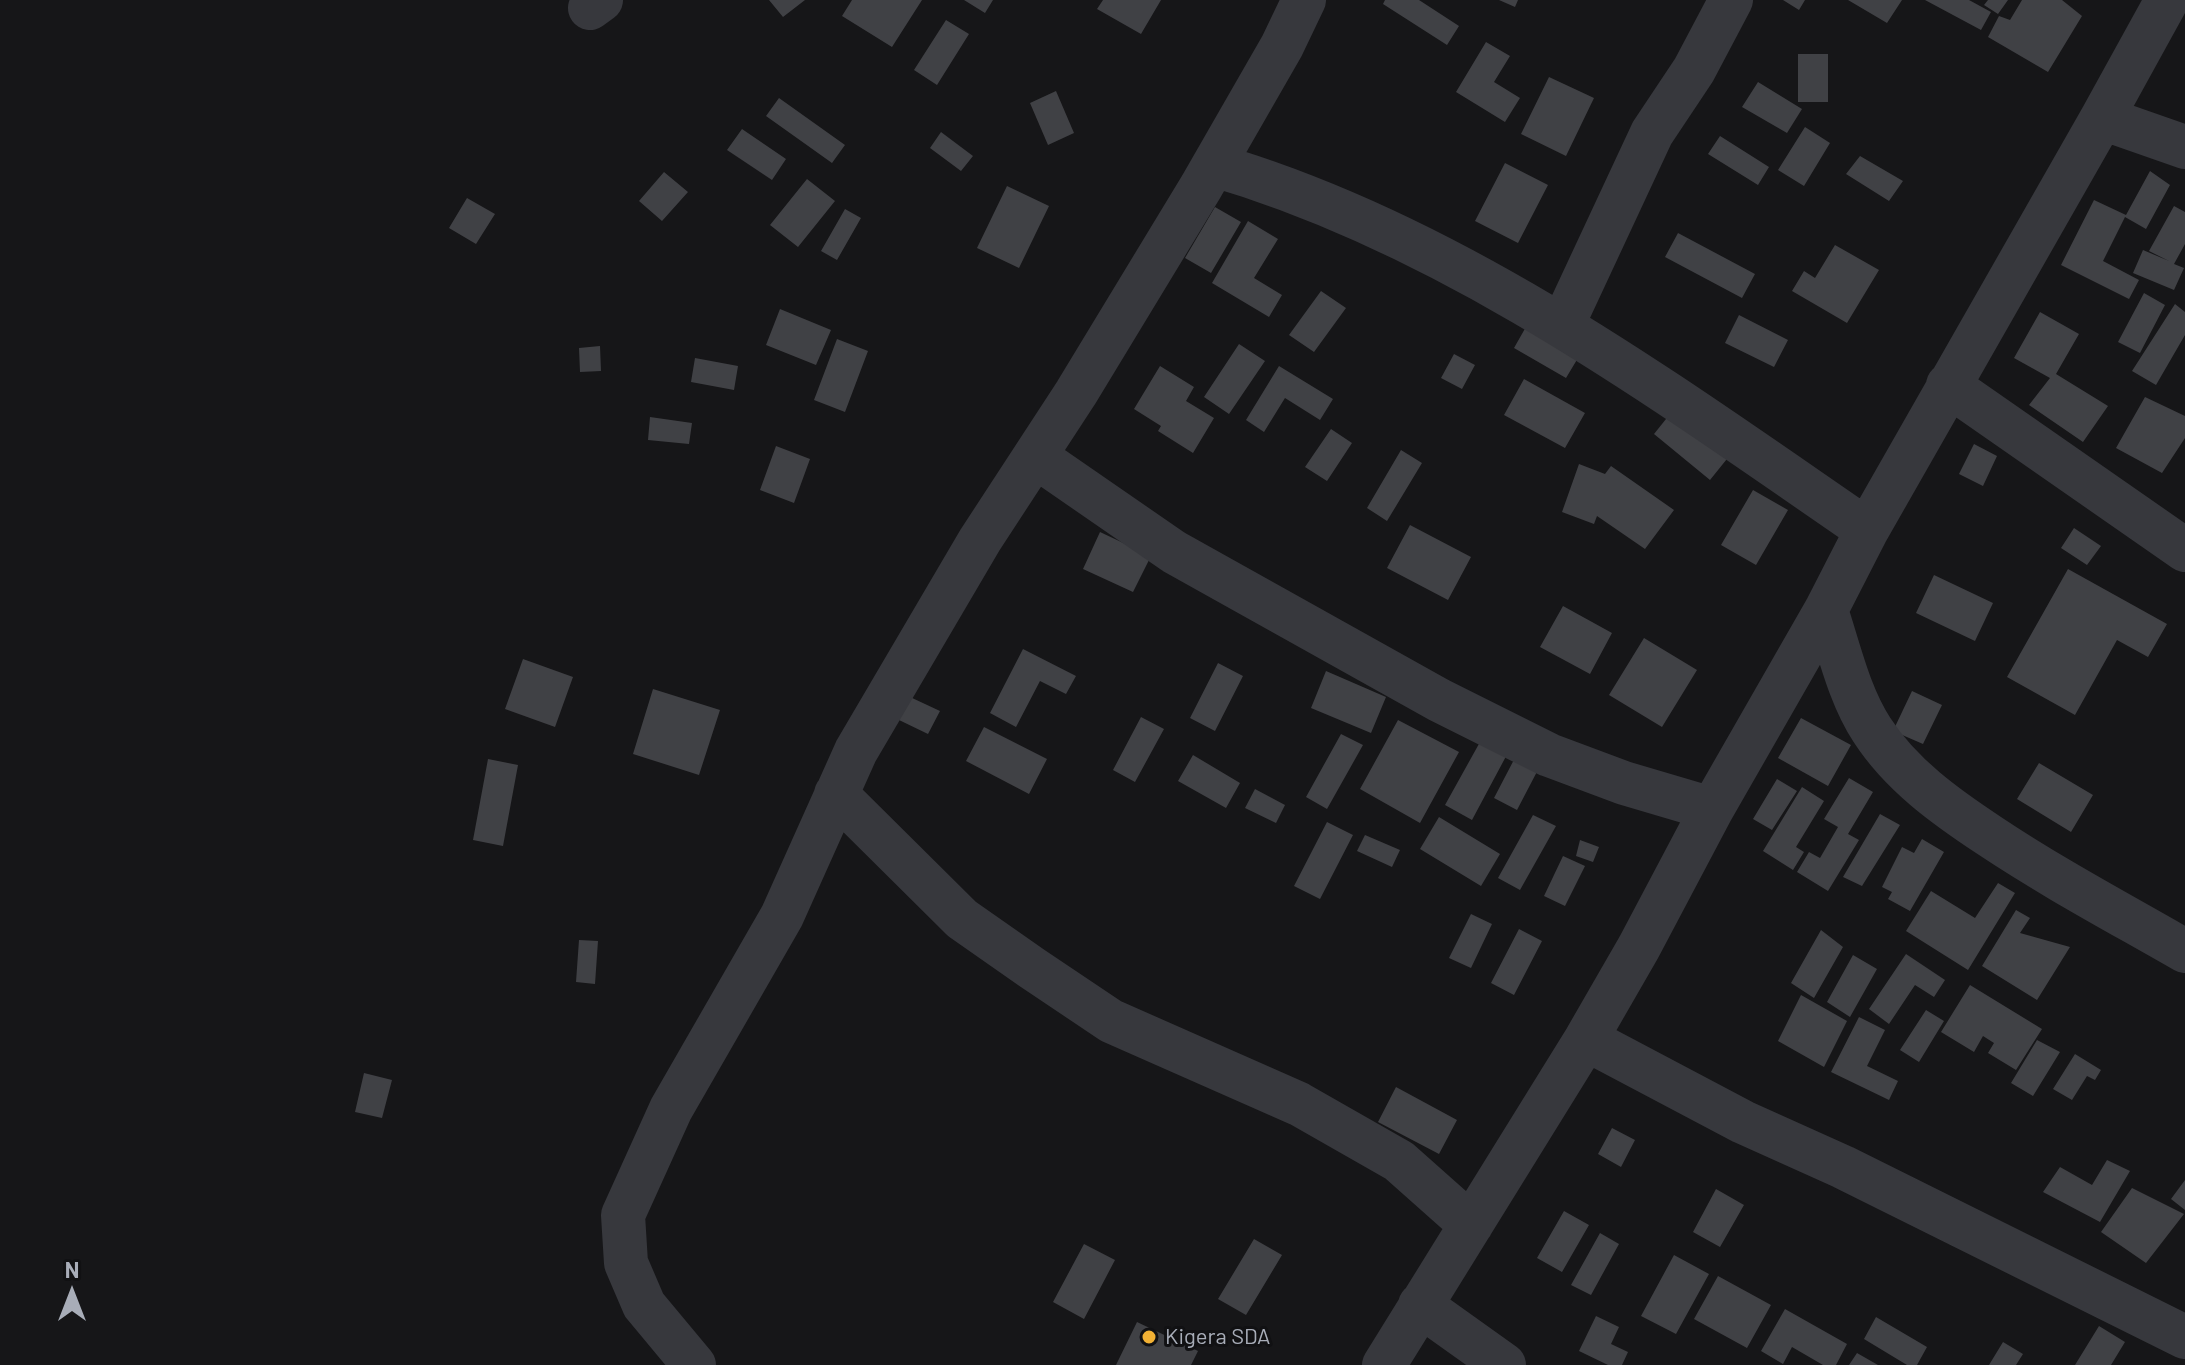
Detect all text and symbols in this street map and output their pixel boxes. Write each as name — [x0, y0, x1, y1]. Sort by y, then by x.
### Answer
north arrow — [32, 1253, 112, 1333]
text: N — [65, 1256, 79, 1282]
place label: Kigera SDA — [1165, 1324, 1270, 1350]
marker: Kigera SDA — [1140, 1328, 1158, 1346]

